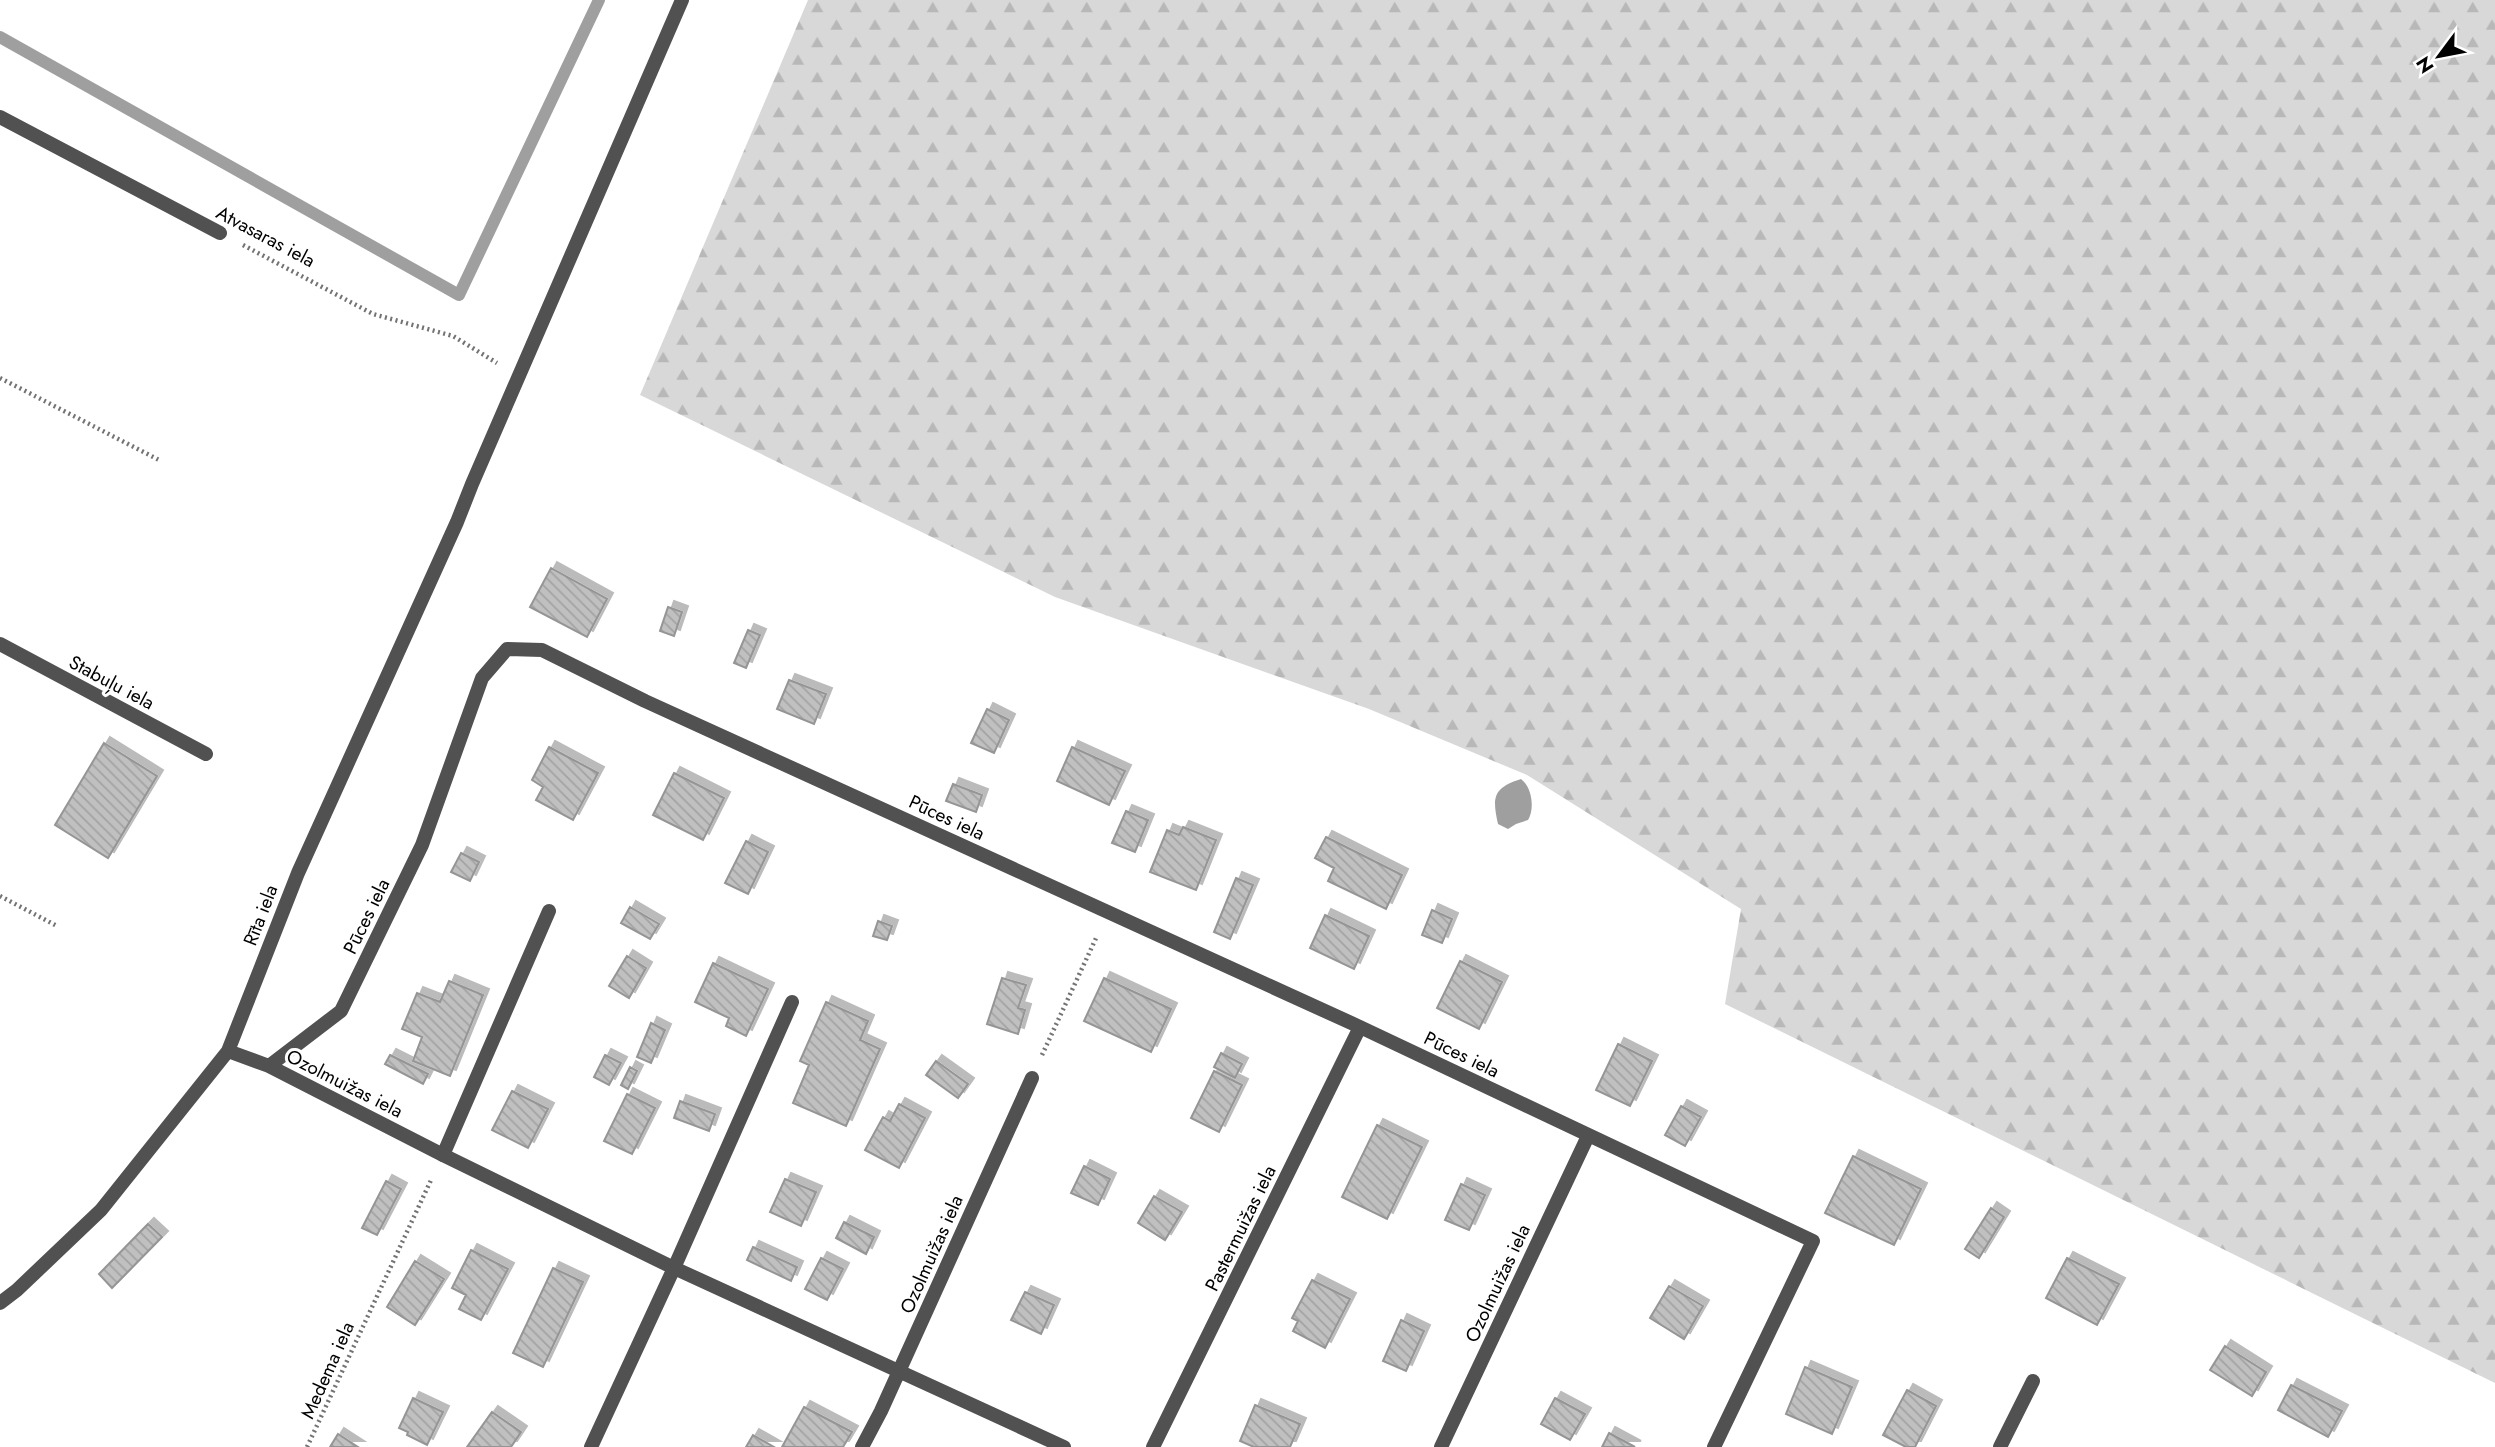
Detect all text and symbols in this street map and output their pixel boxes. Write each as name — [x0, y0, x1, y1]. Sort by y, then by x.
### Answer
north arrow — [2404, 21, 2474, 91]
text: N — [2410, 51, 2440, 78]
street label: Atvasaras iela — [211, 199, 320, 274]
street label: Stabuļu iela — [64, 649, 159, 716]
street label: Pūces iela — [904, 788, 989, 847]
street label: Pūces iela — [337, 874, 396, 958]
street label: Rīta iela — [237, 881, 284, 950]
street label: Pūces iela — [1420, 1025, 1504, 1084]
street label: Ozolmuižas iela — [282, 1042, 408, 1124]
street label: Pastermuižas iela — [1198, 1161, 1283, 1296]
street label: Ozolmuižas iela — [893, 1191, 970, 1318]
street label: Ozolmuižas iela — [1458, 1220, 1537, 1347]
street label: Medema iela — [294, 1317, 361, 1423]

